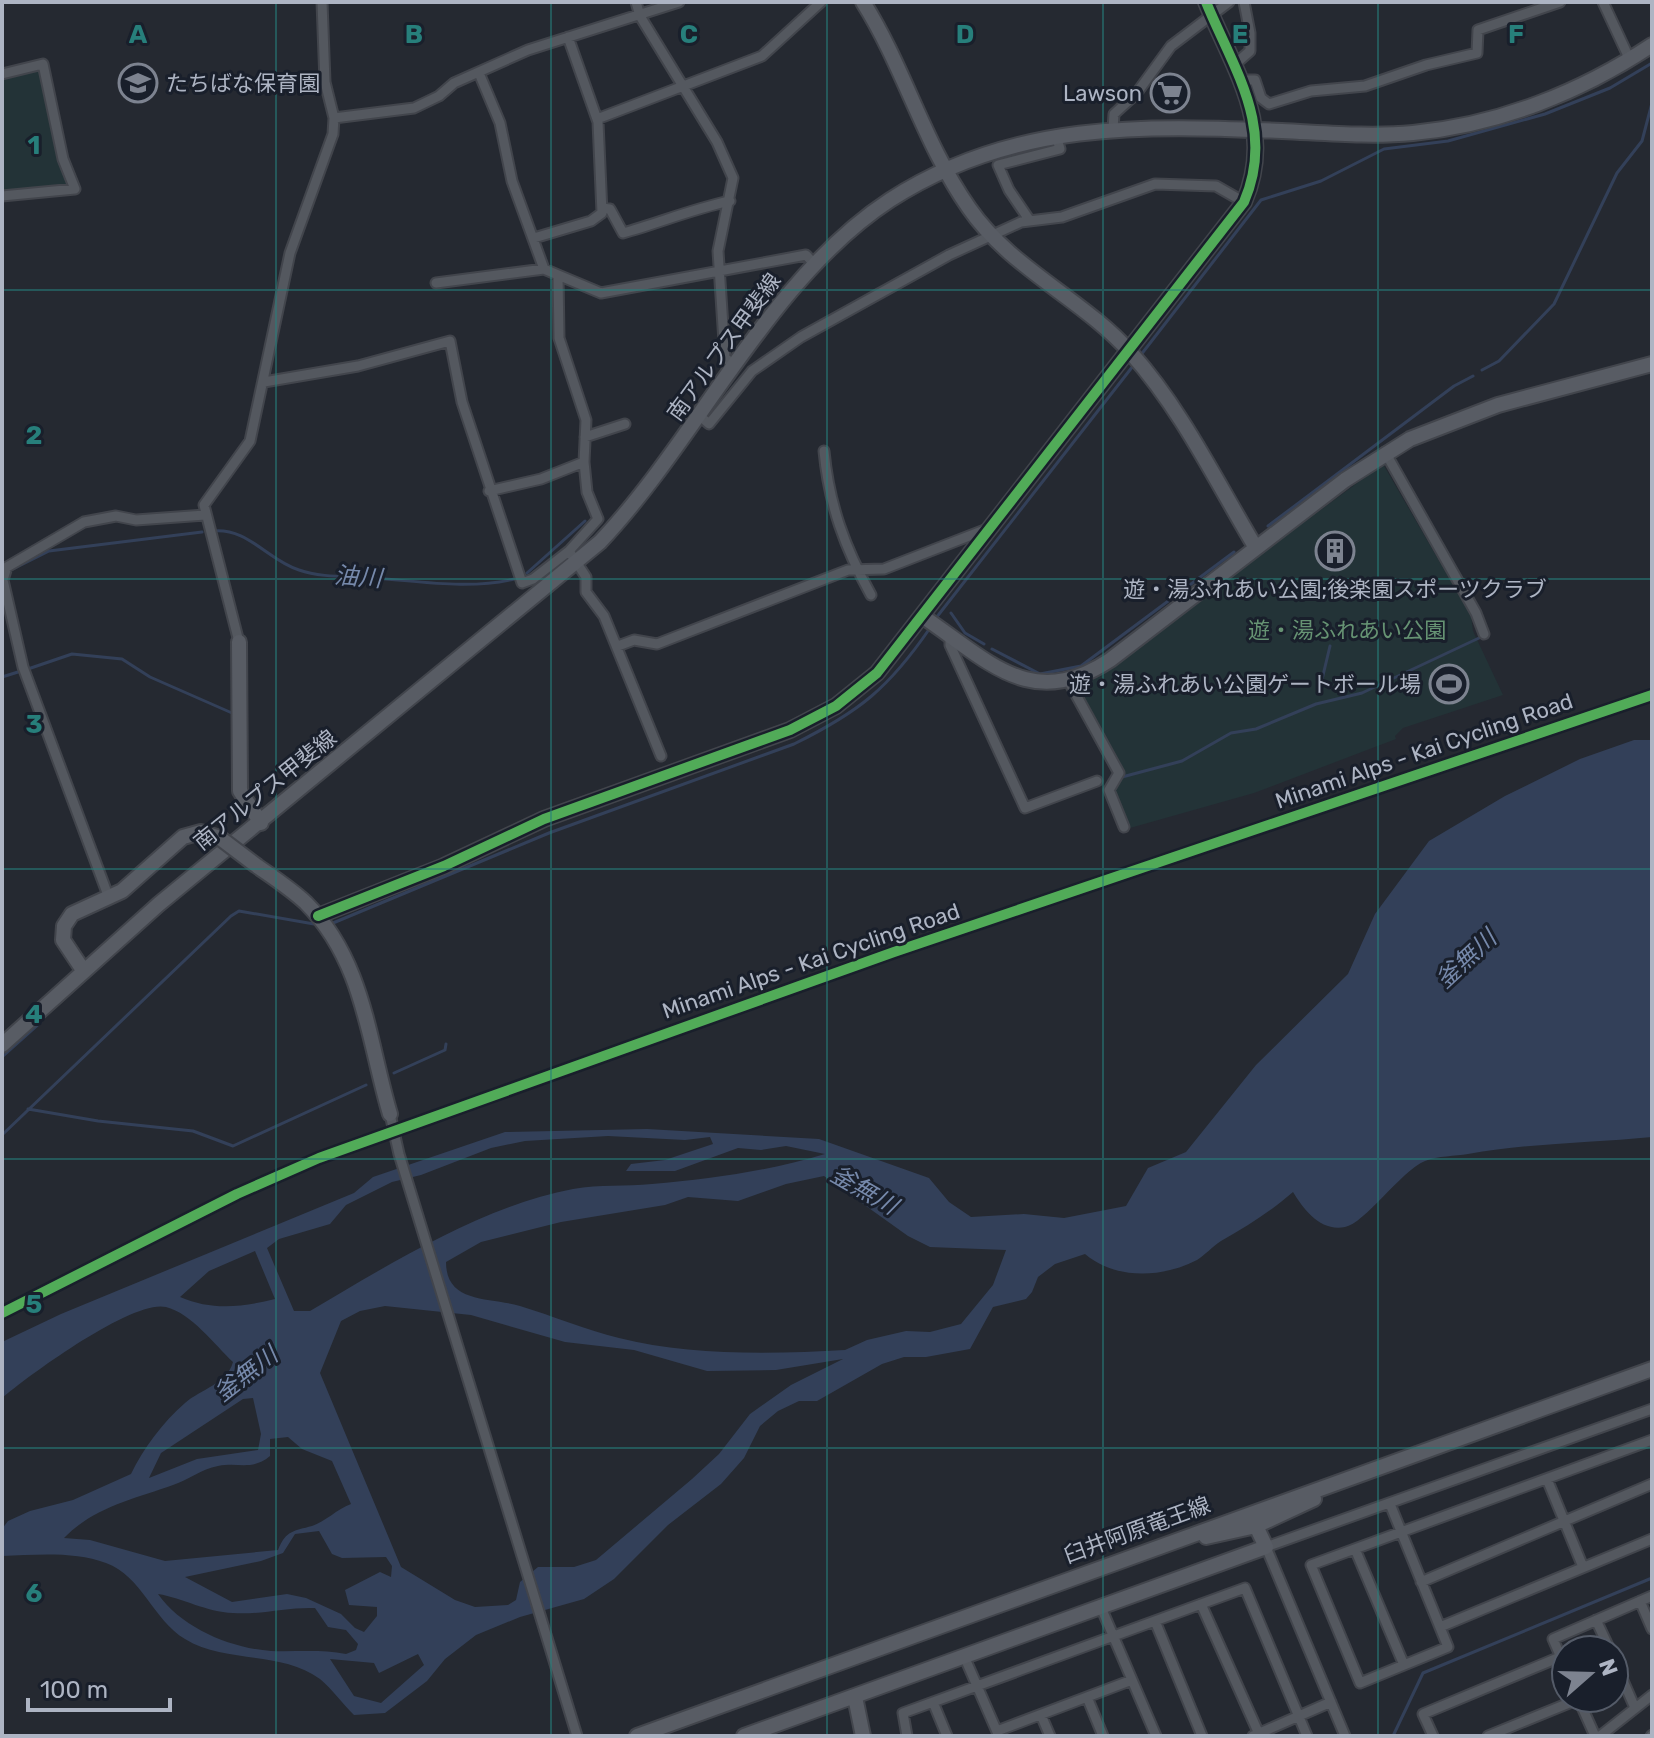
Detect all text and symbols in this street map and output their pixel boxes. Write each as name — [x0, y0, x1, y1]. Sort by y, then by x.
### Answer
text: A — [129, 19, 148, 50]
text: B — [405, 19, 423, 50]
text: C — [680, 19, 698, 50]
text: D — [956, 19, 974, 50]
text: E — [1232, 19, 1248, 50]
text: F — [1508, 19, 1524, 50]
school or university icon: たちばな保育園 — [117, 62, 159, 104]
place label: たちばな保育園 — [166, 70, 320, 97]
supermarket icon: Lawson — [1149, 72, 1191, 114]
place label: Lawson — [1063, 80, 1142, 107]
text: 1 — [28, 130, 40, 161]
street label: 南アルプス甲斐線 — [661, 268, 787, 426]
text: 2 — [26, 420, 42, 451]
building icon: 遊・湯ふれあい公園;後楽園スポーツクラブ — [1314, 530, 1356, 572]
water label: 油川 — [333, 561, 386, 593]
place label: 遊・湯ふれあい公園;後楽園スポーツクラブ — [1123, 576, 1547, 603]
park label: 遊・湯ふれあい公園 — [1248, 617, 1446, 644]
sports icon: 遊・湯ふれあい公園ゲートボール場 — [1428, 663, 1470, 705]
place label: 遊・湯ふれあい公園ゲートボール場 — [1069, 671, 1421, 698]
street label: Minami Alps - Kai Cycling Road — [1272, 687, 1576, 815]
text: 3 — [25, 709, 43, 740]
street label: 南アルプス甲斐線 — [188, 724, 342, 856]
street label: Minami Alps - Kai Cycling Road — [659, 897, 963, 1025]
water label: 釜無川 — [1430, 922, 1504, 994]
text: 4 — [25, 999, 43, 1030]
water label: 釜無川 — [826, 1160, 905, 1222]
text: 5 — [26, 1289, 42, 1320]
water label: 釜無川 — [209, 1339, 285, 1407]
street label: 臼井阿原竜王線 — [1060, 1491, 1214, 1569]
text: 6 — [26, 1578, 43, 1609]
north arrow — [1550, 1634, 1630, 1714]
text: N — [1593, 1655, 1624, 1679]
scale bar — [28, 1662, 170, 1712]
text: 100 m — [40, 1676, 108, 1704]

